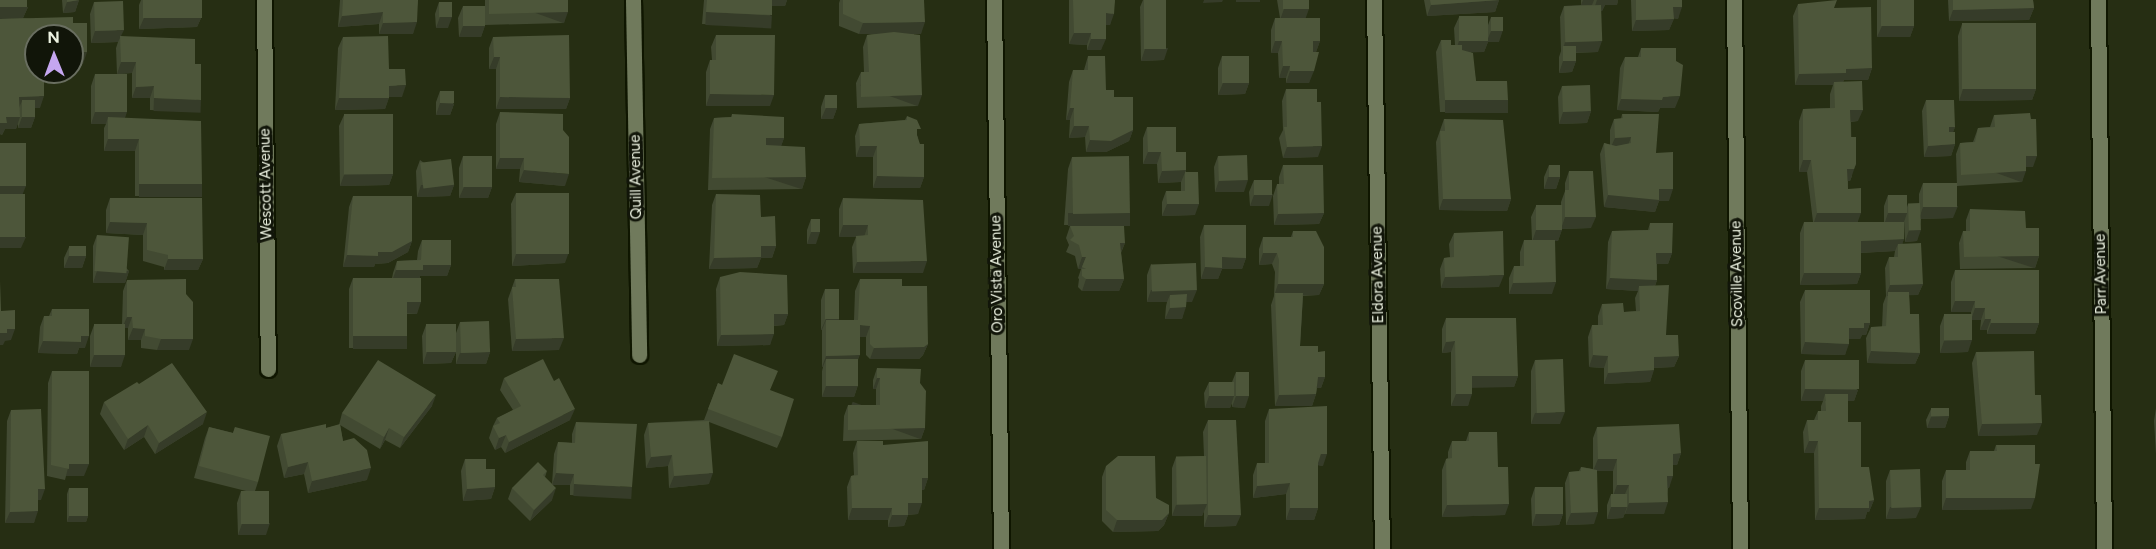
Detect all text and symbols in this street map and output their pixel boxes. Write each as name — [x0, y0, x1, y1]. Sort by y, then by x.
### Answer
north arrow — [24, 24, 84, 84]
text: N — [47, 28, 60, 47]
street label: Wescott Avenue — [256, 128, 276, 240]
street label: Quill Avenue — [626, 135, 646, 219]
street label: Oro Vista Avenue — [987, 215, 1007, 333]
street label: Scoville Avenue — [1727, 221, 1747, 327]
street label: Eldora Avenue — [1368, 226, 1388, 324]
street label: Parr Avenue — [2091, 233, 2111, 315]

